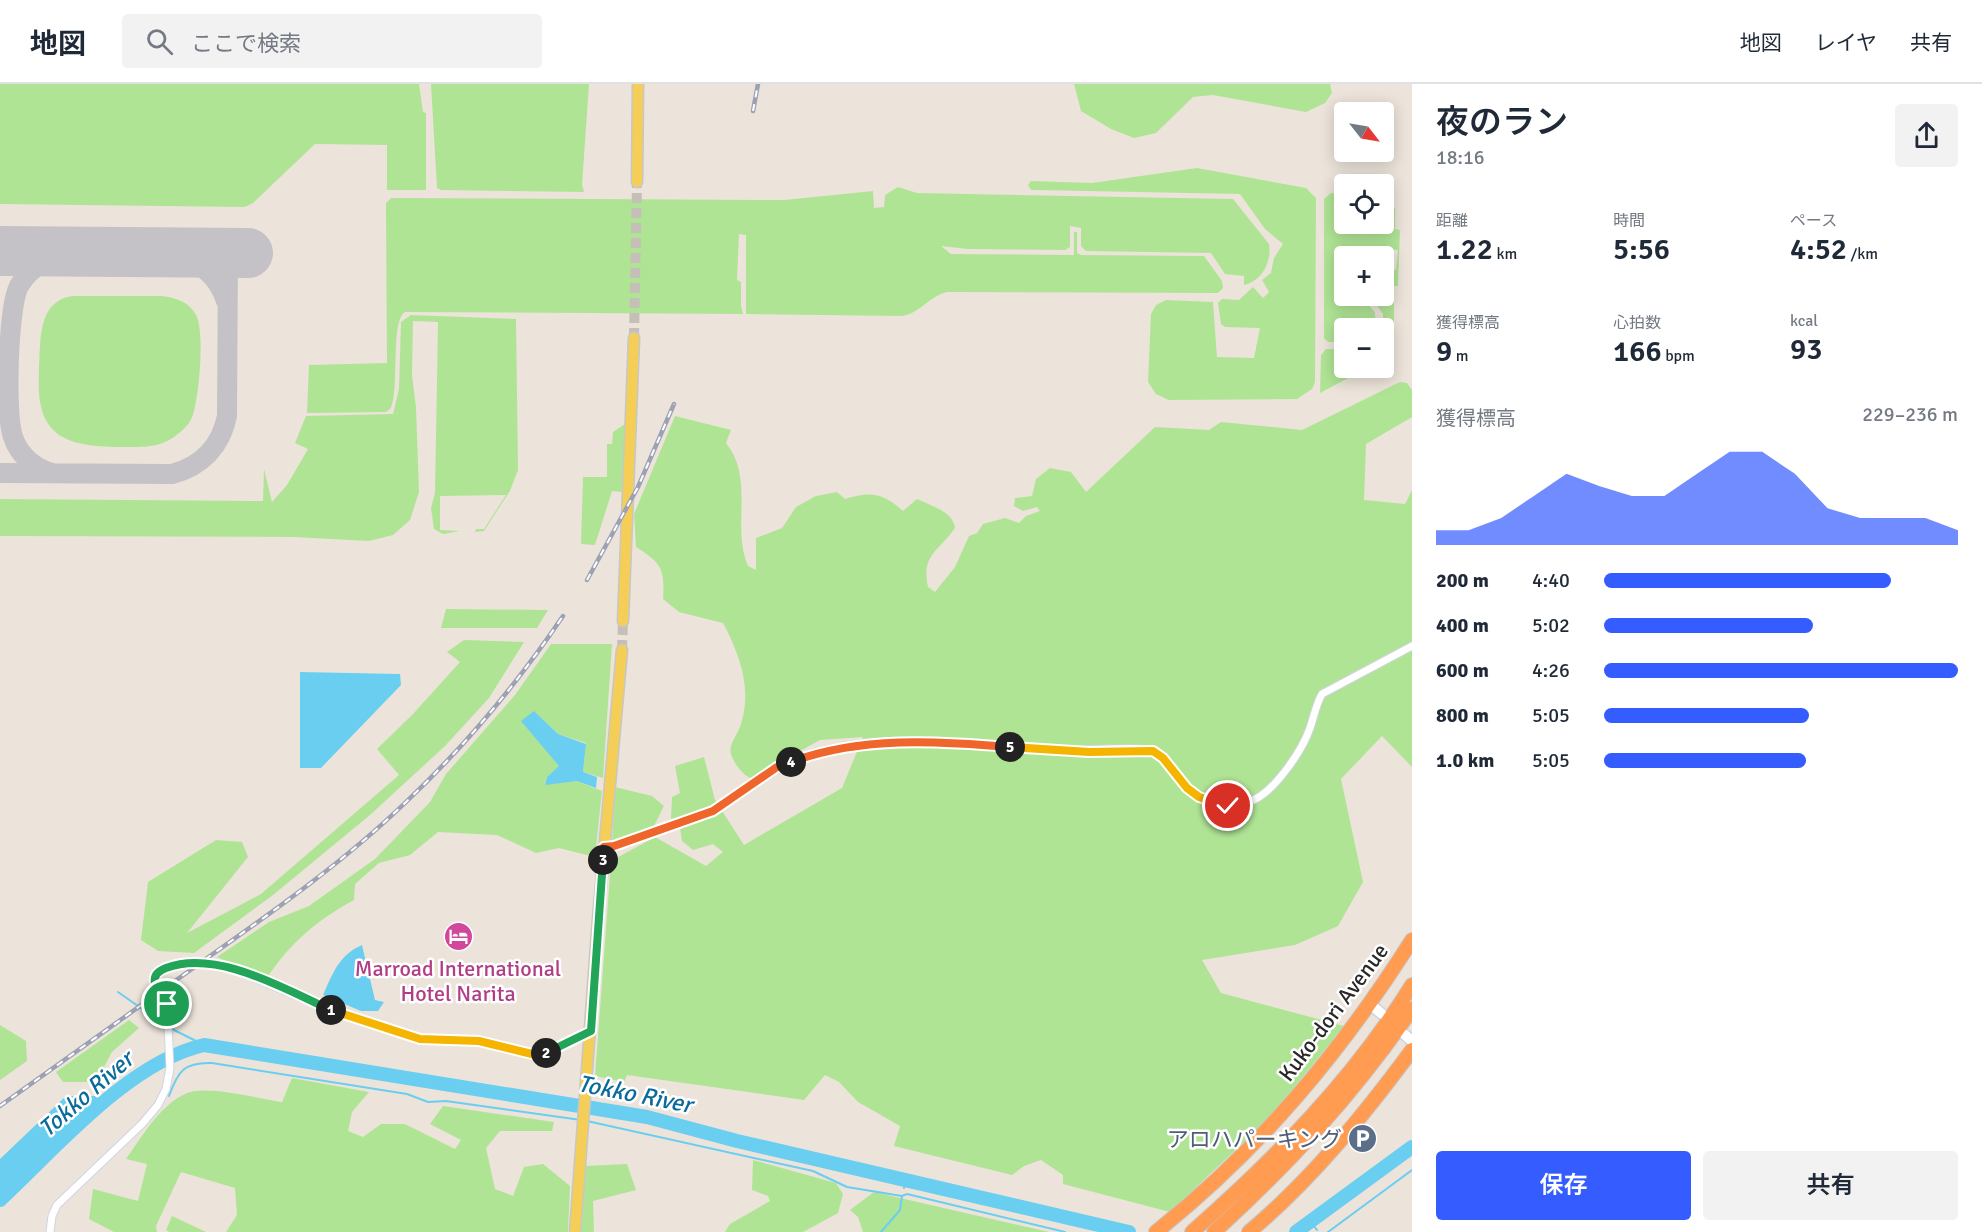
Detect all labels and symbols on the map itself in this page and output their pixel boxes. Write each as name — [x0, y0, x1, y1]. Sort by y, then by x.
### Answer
north arrow — [1334, 102, 1394, 162]
pin: 5 — [995, 732, 1025, 762]
pin: 4 — [776, 747, 806, 777]
pin — [1202, 780, 1253, 831]
pin: 3 — [588, 845, 618, 875]
hotel icon: Marroad International Hotel Narita — [442, 920, 474, 952]
street label: Kuko-dori Avenue — [1273, 938, 1394, 1087]
place label: Marroad International Hotel Narita — [355, 955, 561, 1007]
pin — [141, 978, 192, 1029]
pin: 1 — [316, 995, 346, 1025]
pin: 2 — [531, 1038, 561, 1068]
water label: Tokko River — [32, 1043, 142, 1143]
water label: Tokko River — [575, 1068, 698, 1120]
parking icon: アロハパーキング — [1347, 1123, 1379, 1155]
place label: アロハパーキング — [1167, 1126, 1342, 1153]

